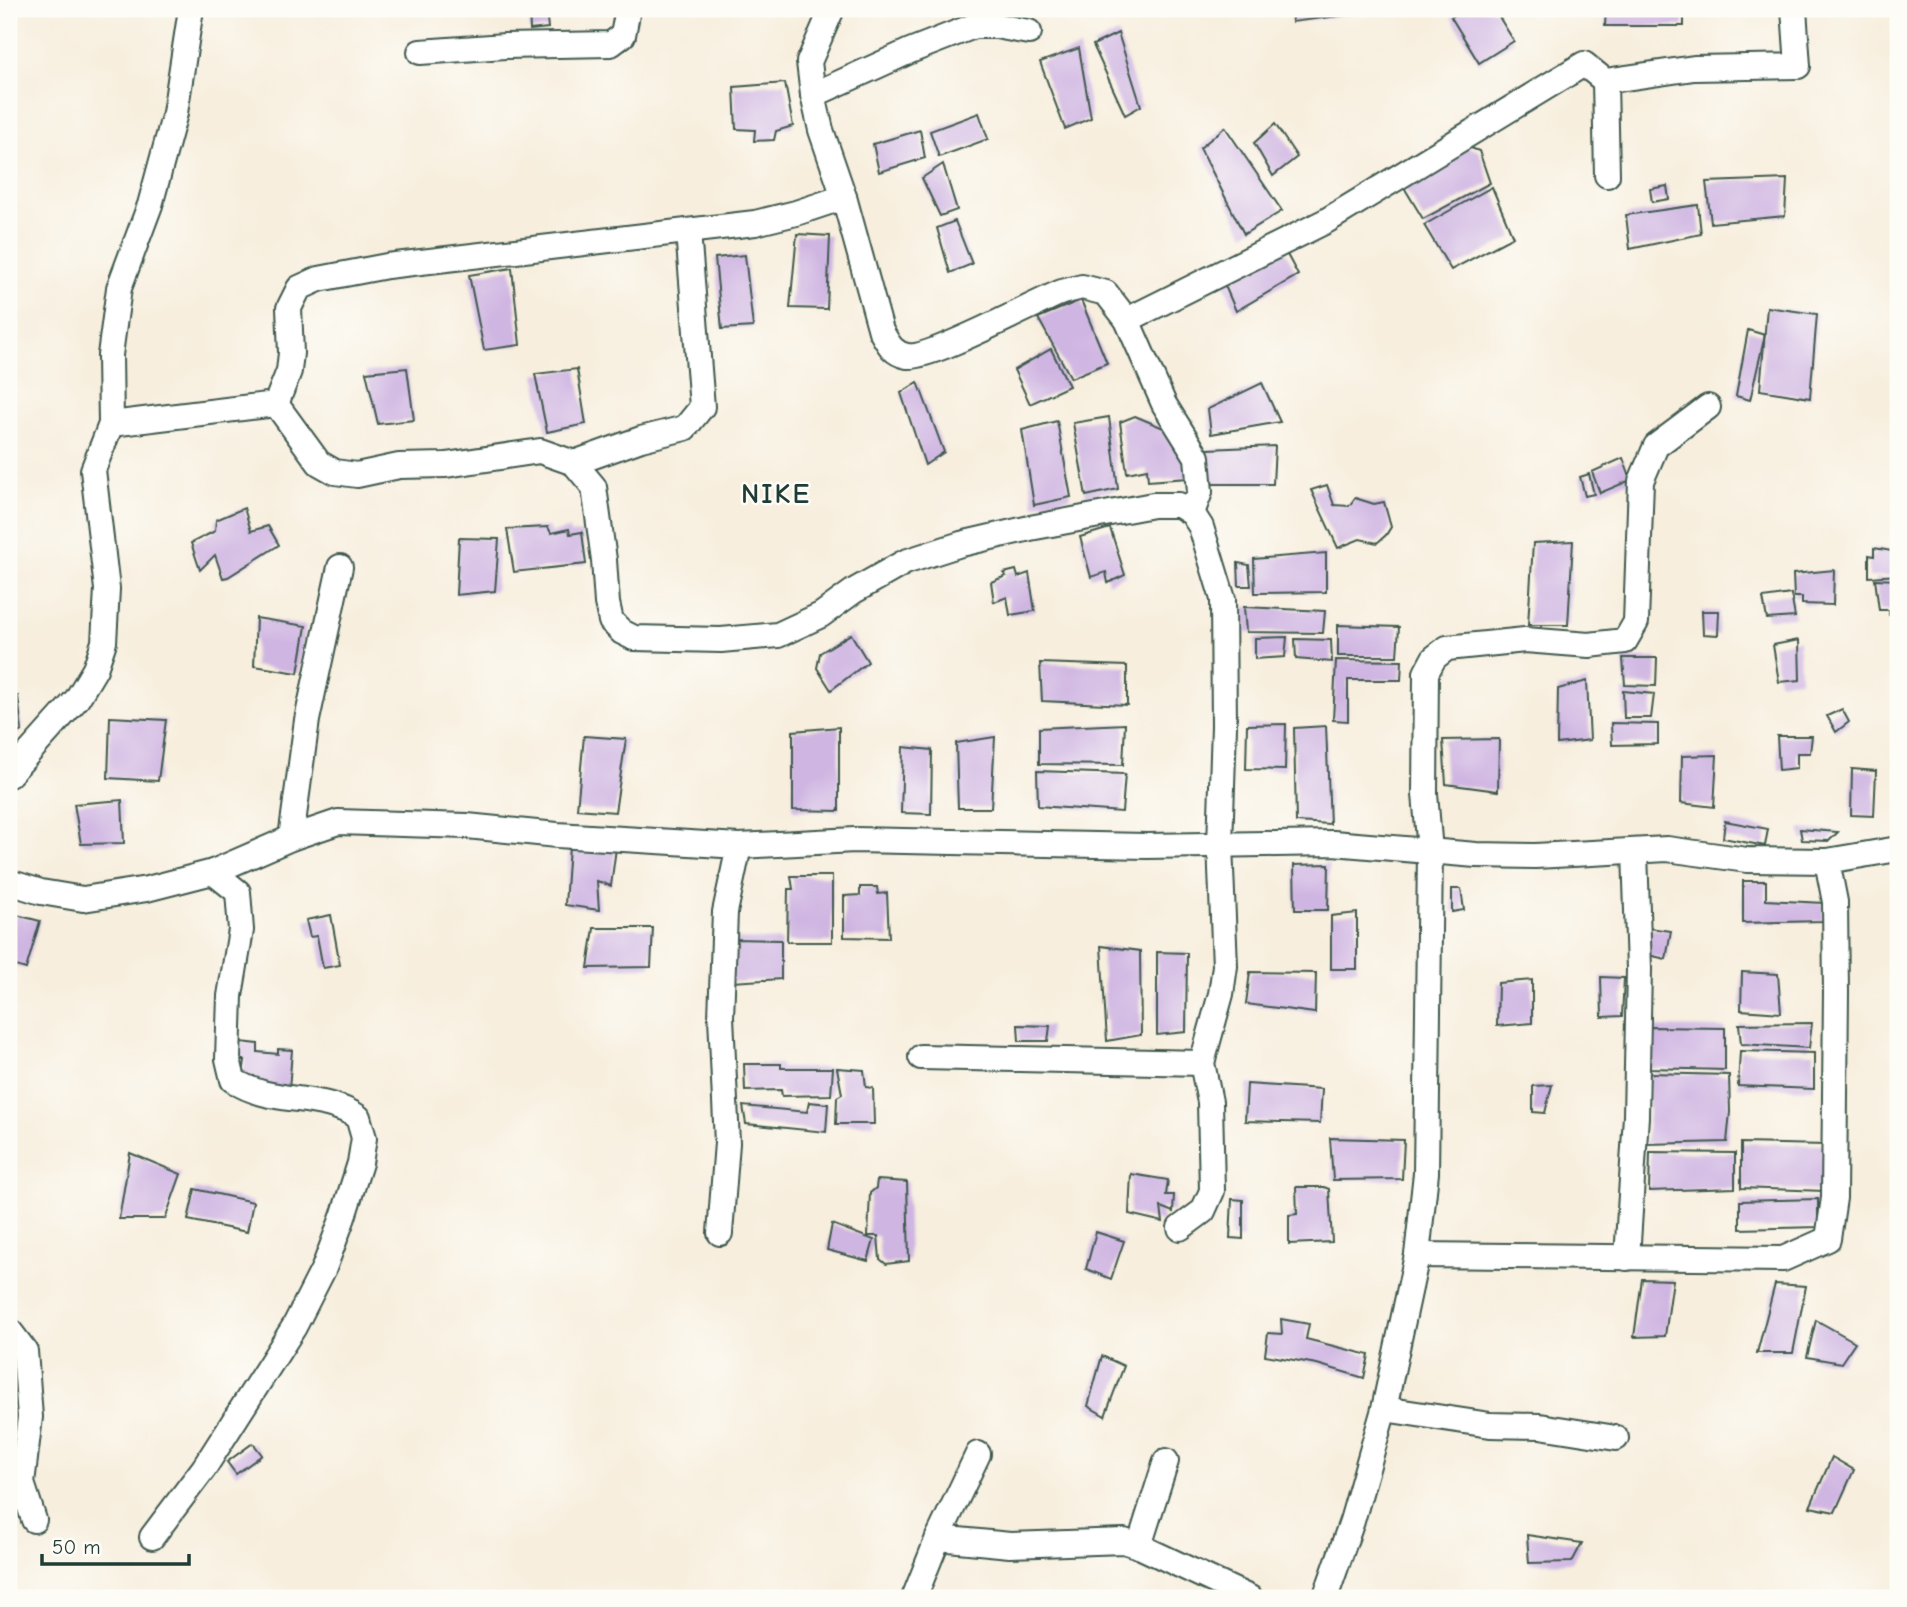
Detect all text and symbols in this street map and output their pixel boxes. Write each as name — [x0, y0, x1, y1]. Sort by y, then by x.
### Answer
district label: NIKE — [741, 478, 811, 510]
scale bar — [42, 1523, 189, 1567]
text: 50 m — [52, 1535, 101, 1559]

